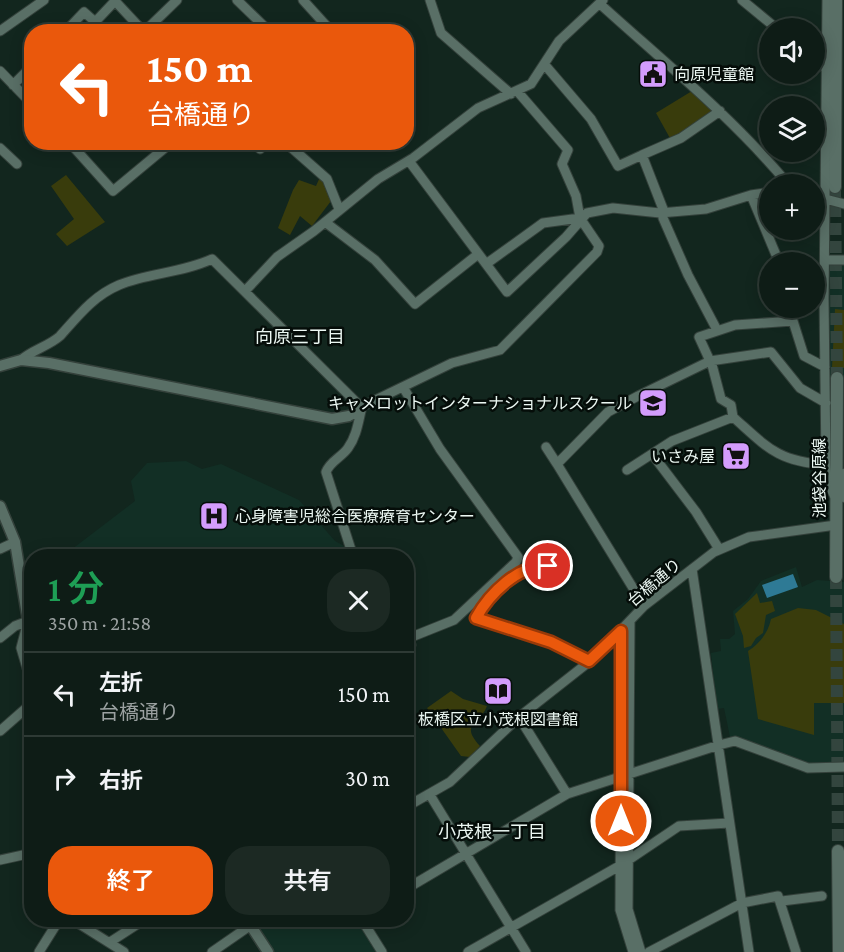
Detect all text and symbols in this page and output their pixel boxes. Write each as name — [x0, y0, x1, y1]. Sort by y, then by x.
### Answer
map controls — [759, 18, 825, 318]
button: sound — [759, 18, 825, 84]
text: 150 m — [147, 44, 252, 91]
icon: left — [48, 48, 126, 126]
public building icon: 向原児童館 — [637, 58, 669, 90]
place label: 向原児童館 — [674, 66, 754, 83]
button: layers — [759, 96, 825, 162]
text: 台橋通り — [147, 100, 255, 130]
button: + — [759, 174, 825, 240]
button: − — [759, 252, 825, 318]
district label: 向原三丁目 — [255, 327, 345, 347]
school or university icon: キャメロットインターナショナルスクール — [637, 387, 669, 419]
place label: キャメロットインターナショナルスクール — [328, 395, 632, 412]
street label: 池袋谷原線 — [811, 438, 828, 518]
supermarket icon: いさみ屋 — [720, 440, 752, 472]
place label: いさみ屋 — [651, 448, 715, 465]
hospital icon: 心身障害児総合医療療育センター — [198, 500, 230, 532]
place label: 心身障害児総合医療療育センター — [235, 508, 475, 525]
pin — [522, 540, 573, 591]
icon: arrive — [531, 549, 564, 582]
street label: 台橋通り — [624, 555, 684, 609]
text: 1 分 — [48, 569, 104, 609]
button: close — [327, 569, 390, 632]
text: 350 m · 21:58 — [48, 612, 151, 634]
text: 左折 — [99, 670, 143, 695]
library icon: 板橋区立小茂根図書館 — [482, 675, 514, 707]
icon: left — [48, 678, 81, 711]
text: 150 m — [338, 682, 390, 707]
text: 台橋通り — [99, 701, 179, 723]
place label: 板橋区立小茂根図書館 — [418, 711, 578, 728]
icon: right — [48, 762, 81, 795]
text: 30 m — [345, 766, 390, 791]
text: 右折 — [99, 768, 143, 793]
position arrow — [589, 789, 653, 853]
district label: 小茂根一丁目 — [438, 822, 546, 842]
button: 終了 — [48, 846, 213, 915]
button: 共有 — [225, 846, 390, 915]

